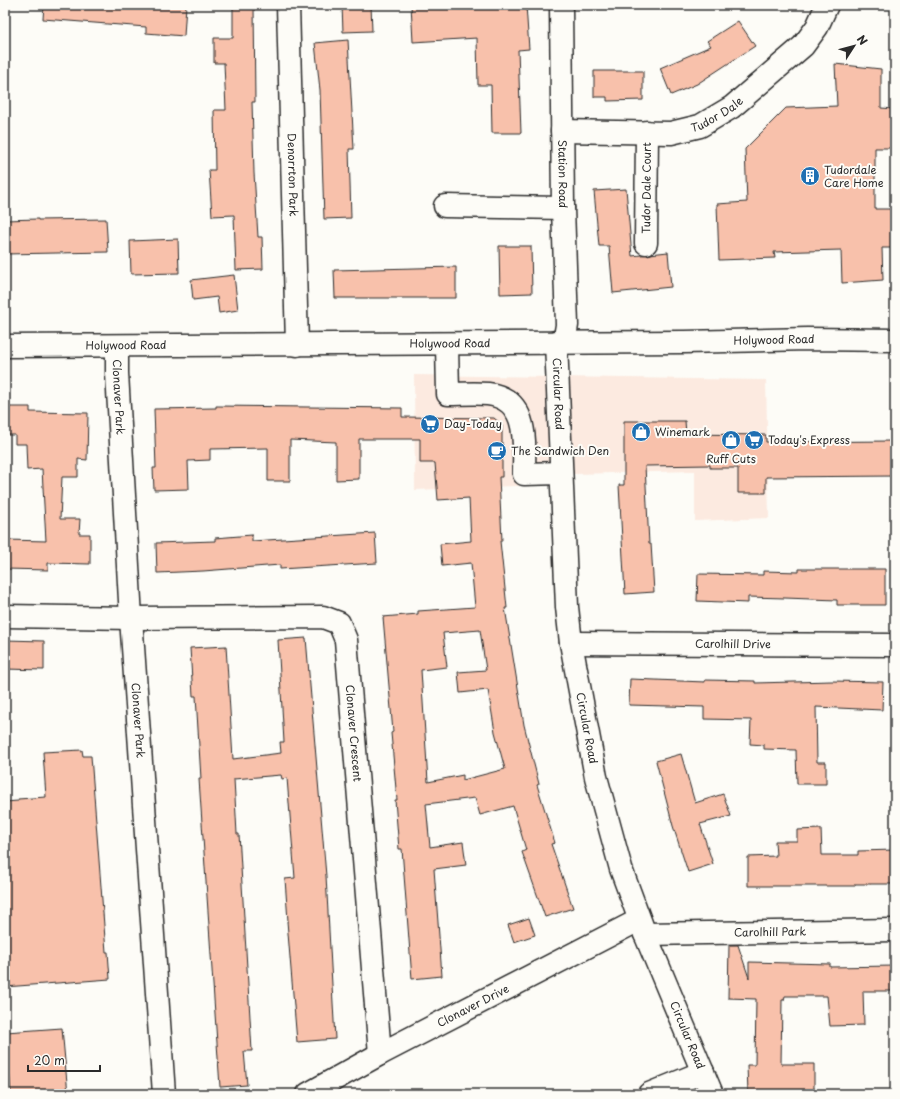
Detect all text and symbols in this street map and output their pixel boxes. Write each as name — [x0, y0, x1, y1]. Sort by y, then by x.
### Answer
north arrow — [834, 26, 874, 66]
text: N — [853, 31, 872, 49]
street label: Tudor Dale — [689, 92, 746, 136]
street label: Denorrton Park — [283, 133, 303, 217]
street label: Station Road — [554, 140, 572, 208]
street label: Tudor Dale Court — [637, 142, 655, 234]
place label: Tudordale Care Home — [824, 161, 884, 191]
building icon: Tudordale Care Home — [799, 165, 821, 187]
street label: Holywood Road — [733, 330, 815, 349]
street label: Holywood Road — [409, 334, 491, 352]
street label: Holywood Road — [85, 336, 167, 354]
street label: Circular Road — [549, 357, 569, 430]
street label: Clonaver Park — [109, 359, 130, 435]
supermarket icon: Day-Today — [419, 413, 441, 435]
place label: Day-Today — [444, 415, 502, 432]
shop icon: Winemark — [630, 421, 652, 443]
place label: Winemark — [655, 423, 710, 440]
shop icon: Ruff Cuts — [720, 429, 742, 451]
supermarket icon: Today's Express — [743, 429, 765, 451]
place label: Today's Express — [768, 431, 850, 448]
cafe icon: The Sandwich Den — [486, 440, 508, 462]
place label: The Sandwich Den — [511, 442, 609, 459]
place label: Ruff Cuts — [706, 450, 756, 467]
street label: Carolhill Drive — [695, 635, 771, 652]
street label: Clonaver Park — [128, 682, 150, 759]
street label: Clonaver Crescent — [342, 684, 367, 783]
street label: Circular Road — [572, 691, 602, 765]
street label: Carolhill Park — [734, 922, 807, 941]
street label: Clonaver Drive — [434, 980, 512, 1031]
street label: Circular Road — [666, 998, 710, 1072]
scale bar — [28, 1047, 100, 1073]
text: 20 m — [34, 1051, 65, 1069]

